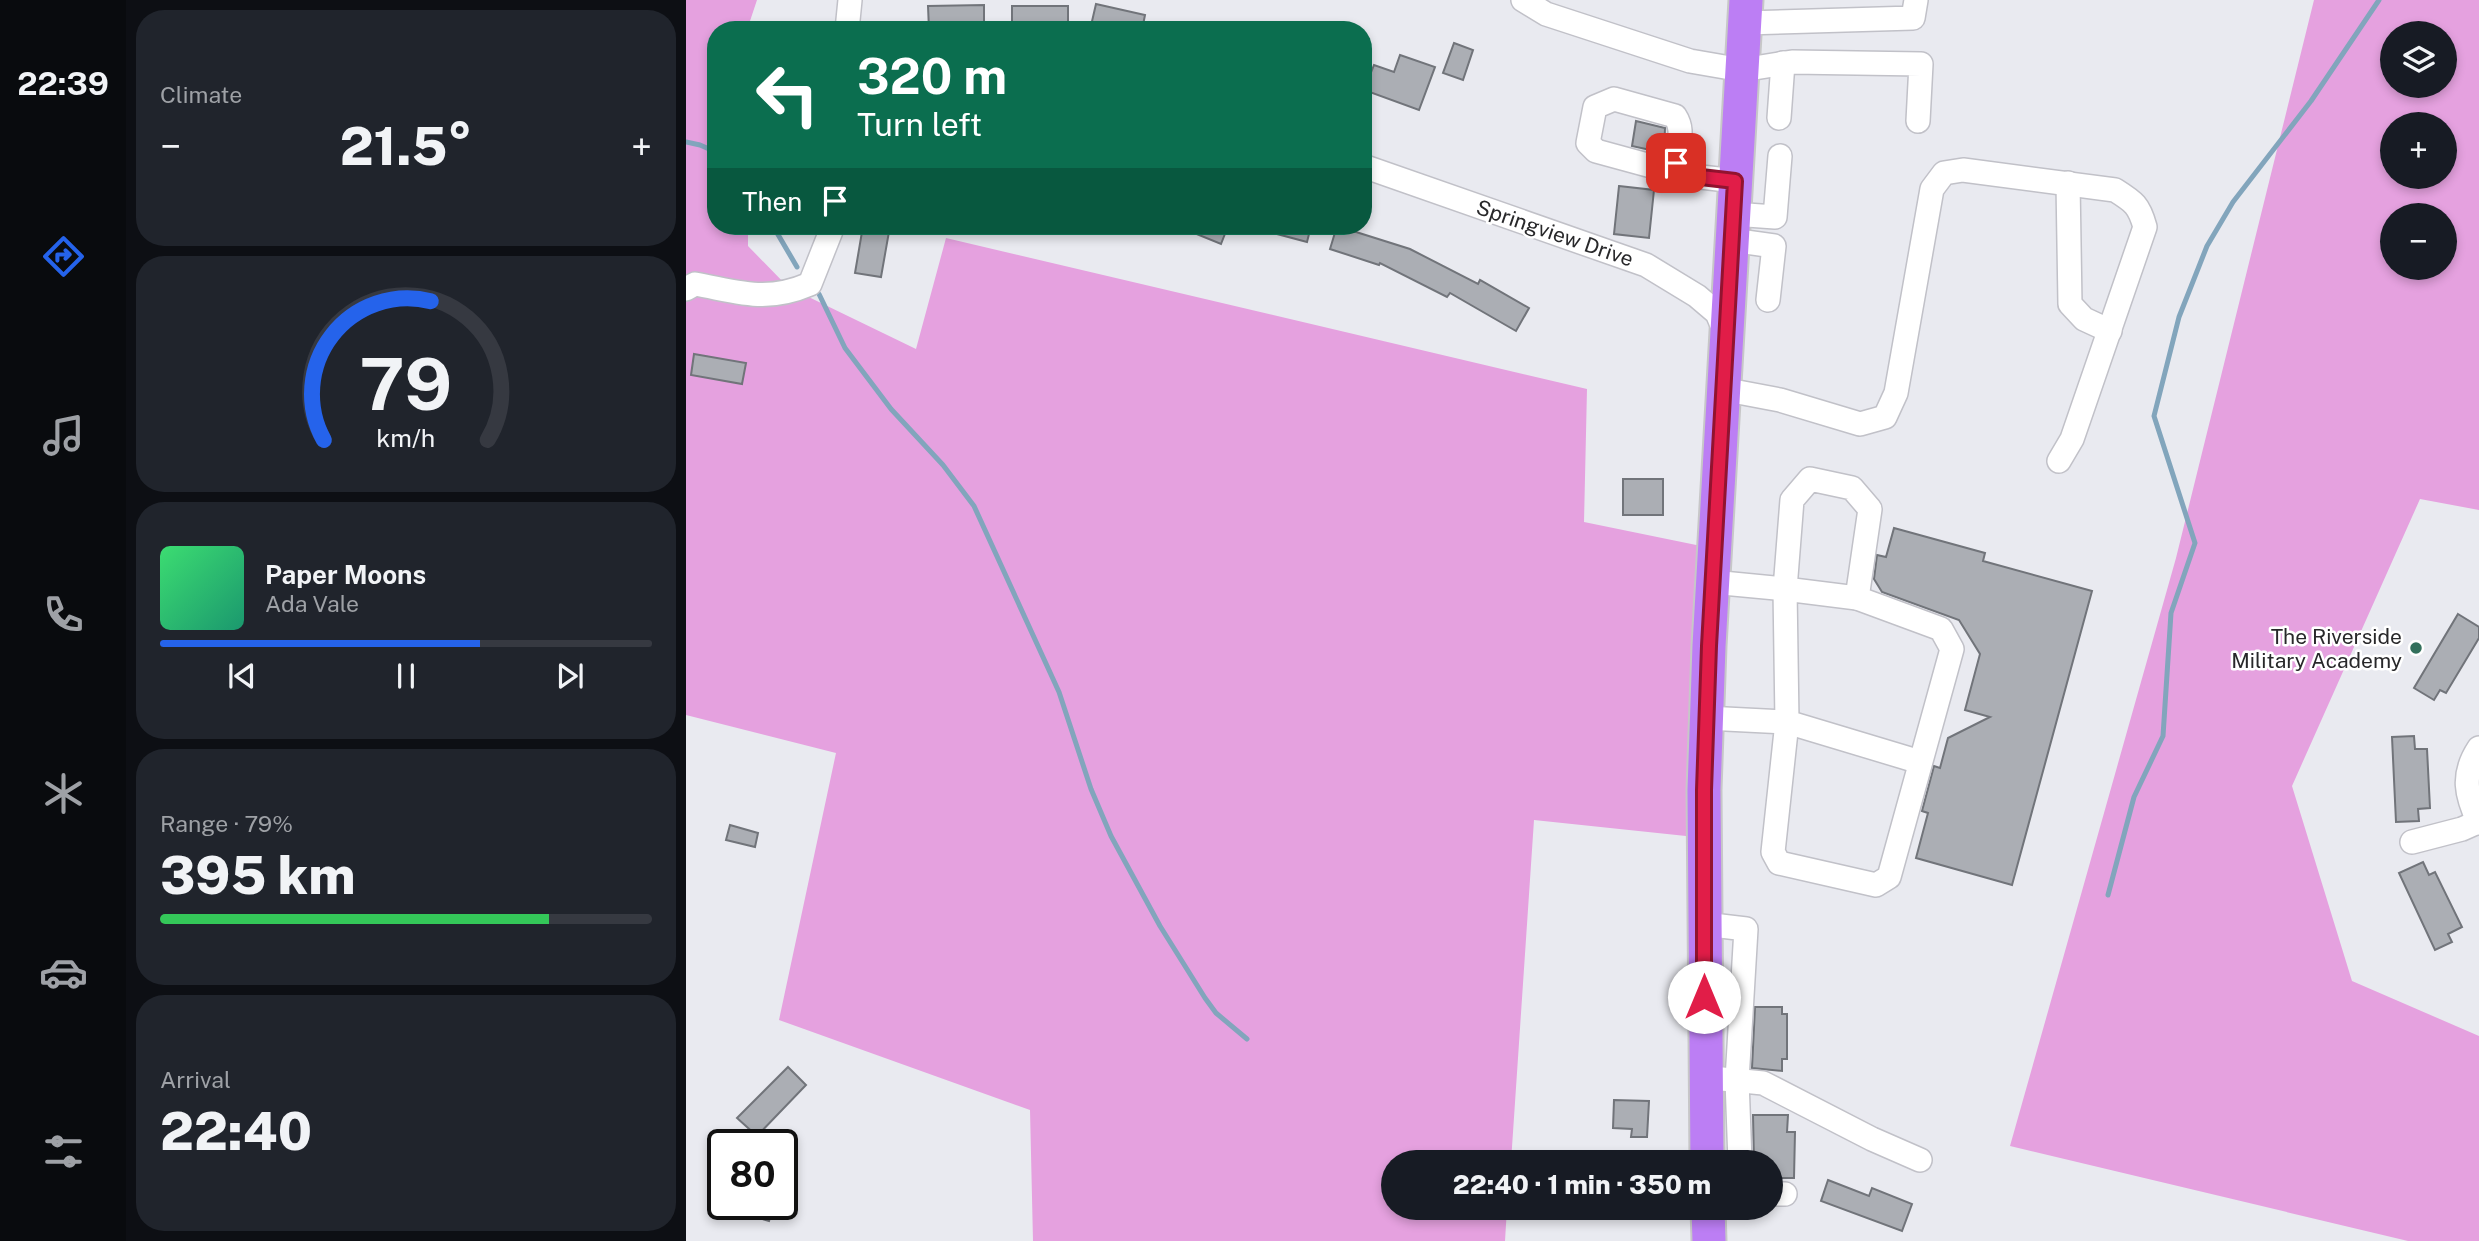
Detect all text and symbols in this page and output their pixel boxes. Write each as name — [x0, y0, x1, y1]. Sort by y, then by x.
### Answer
map controls — [2380, 21, 2457, 280]
button: layers — [2380, 21, 2457, 98]
text: 320 m — [857, 47, 1007, 105]
icon: left — [742, 49, 833, 140]
text: 22:39 — [17, 65, 109, 102]
text: Climate — [160, 81, 242, 108]
text: Turn left — [857, 106, 982, 143]
button: + — [2380, 112, 2457, 189]
text: 21.5° — [340, 116, 472, 177]
text: − — [160, 124, 181, 169]
text: + — [631, 124, 652, 169]
pin — [1646, 133, 1706, 193]
icon: arrive — [1657, 144, 1695, 182]
icon: arrive — [816, 182, 854, 220]
text: Then — [742, 186, 802, 217]
street label: Springview Drive — [1473, 194, 1637, 272]
button: − — [2380, 203, 2457, 280]
icon: directions — [39, 232, 88, 281]
text: 79 — [360, 342, 452, 427]
icon: music — [39, 411, 88, 460]
text: km/h — [377, 423, 435, 453]
text: Paper Moons — [265, 559, 426, 590]
icon: phone — [39, 590, 88, 639]
text: Ada Vale — [265, 590, 359, 617]
place label: The Riverside Military Academy — [2231, 624, 2402, 673]
marker: The Riverside Military Academy — [2408, 640, 2424, 656]
icon: previous — [223, 657, 261, 695]
icon: pause — [387, 657, 425, 695]
icon: next — [551, 657, 589, 695]
icon: climate — [39, 769, 88, 818]
text: Range · 79% — [160, 810, 293, 837]
text: 395 km — [160, 845, 356, 906]
icon: car — [39, 948, 88, 997]
position arrow — [1667, 960, 1741, 1034]
text: Arrival — [160, 1066, 231, 1093]
text: 22:40 — [160, 1101, 312, 1162]
icon: filters — [39, 1127, 88, 1176]
speed limit sign: 80 — [707, 1129, 798, 1220]
text: 22:40 · 1 min · 350 m — [1453, 1169, 1711, 1200]

